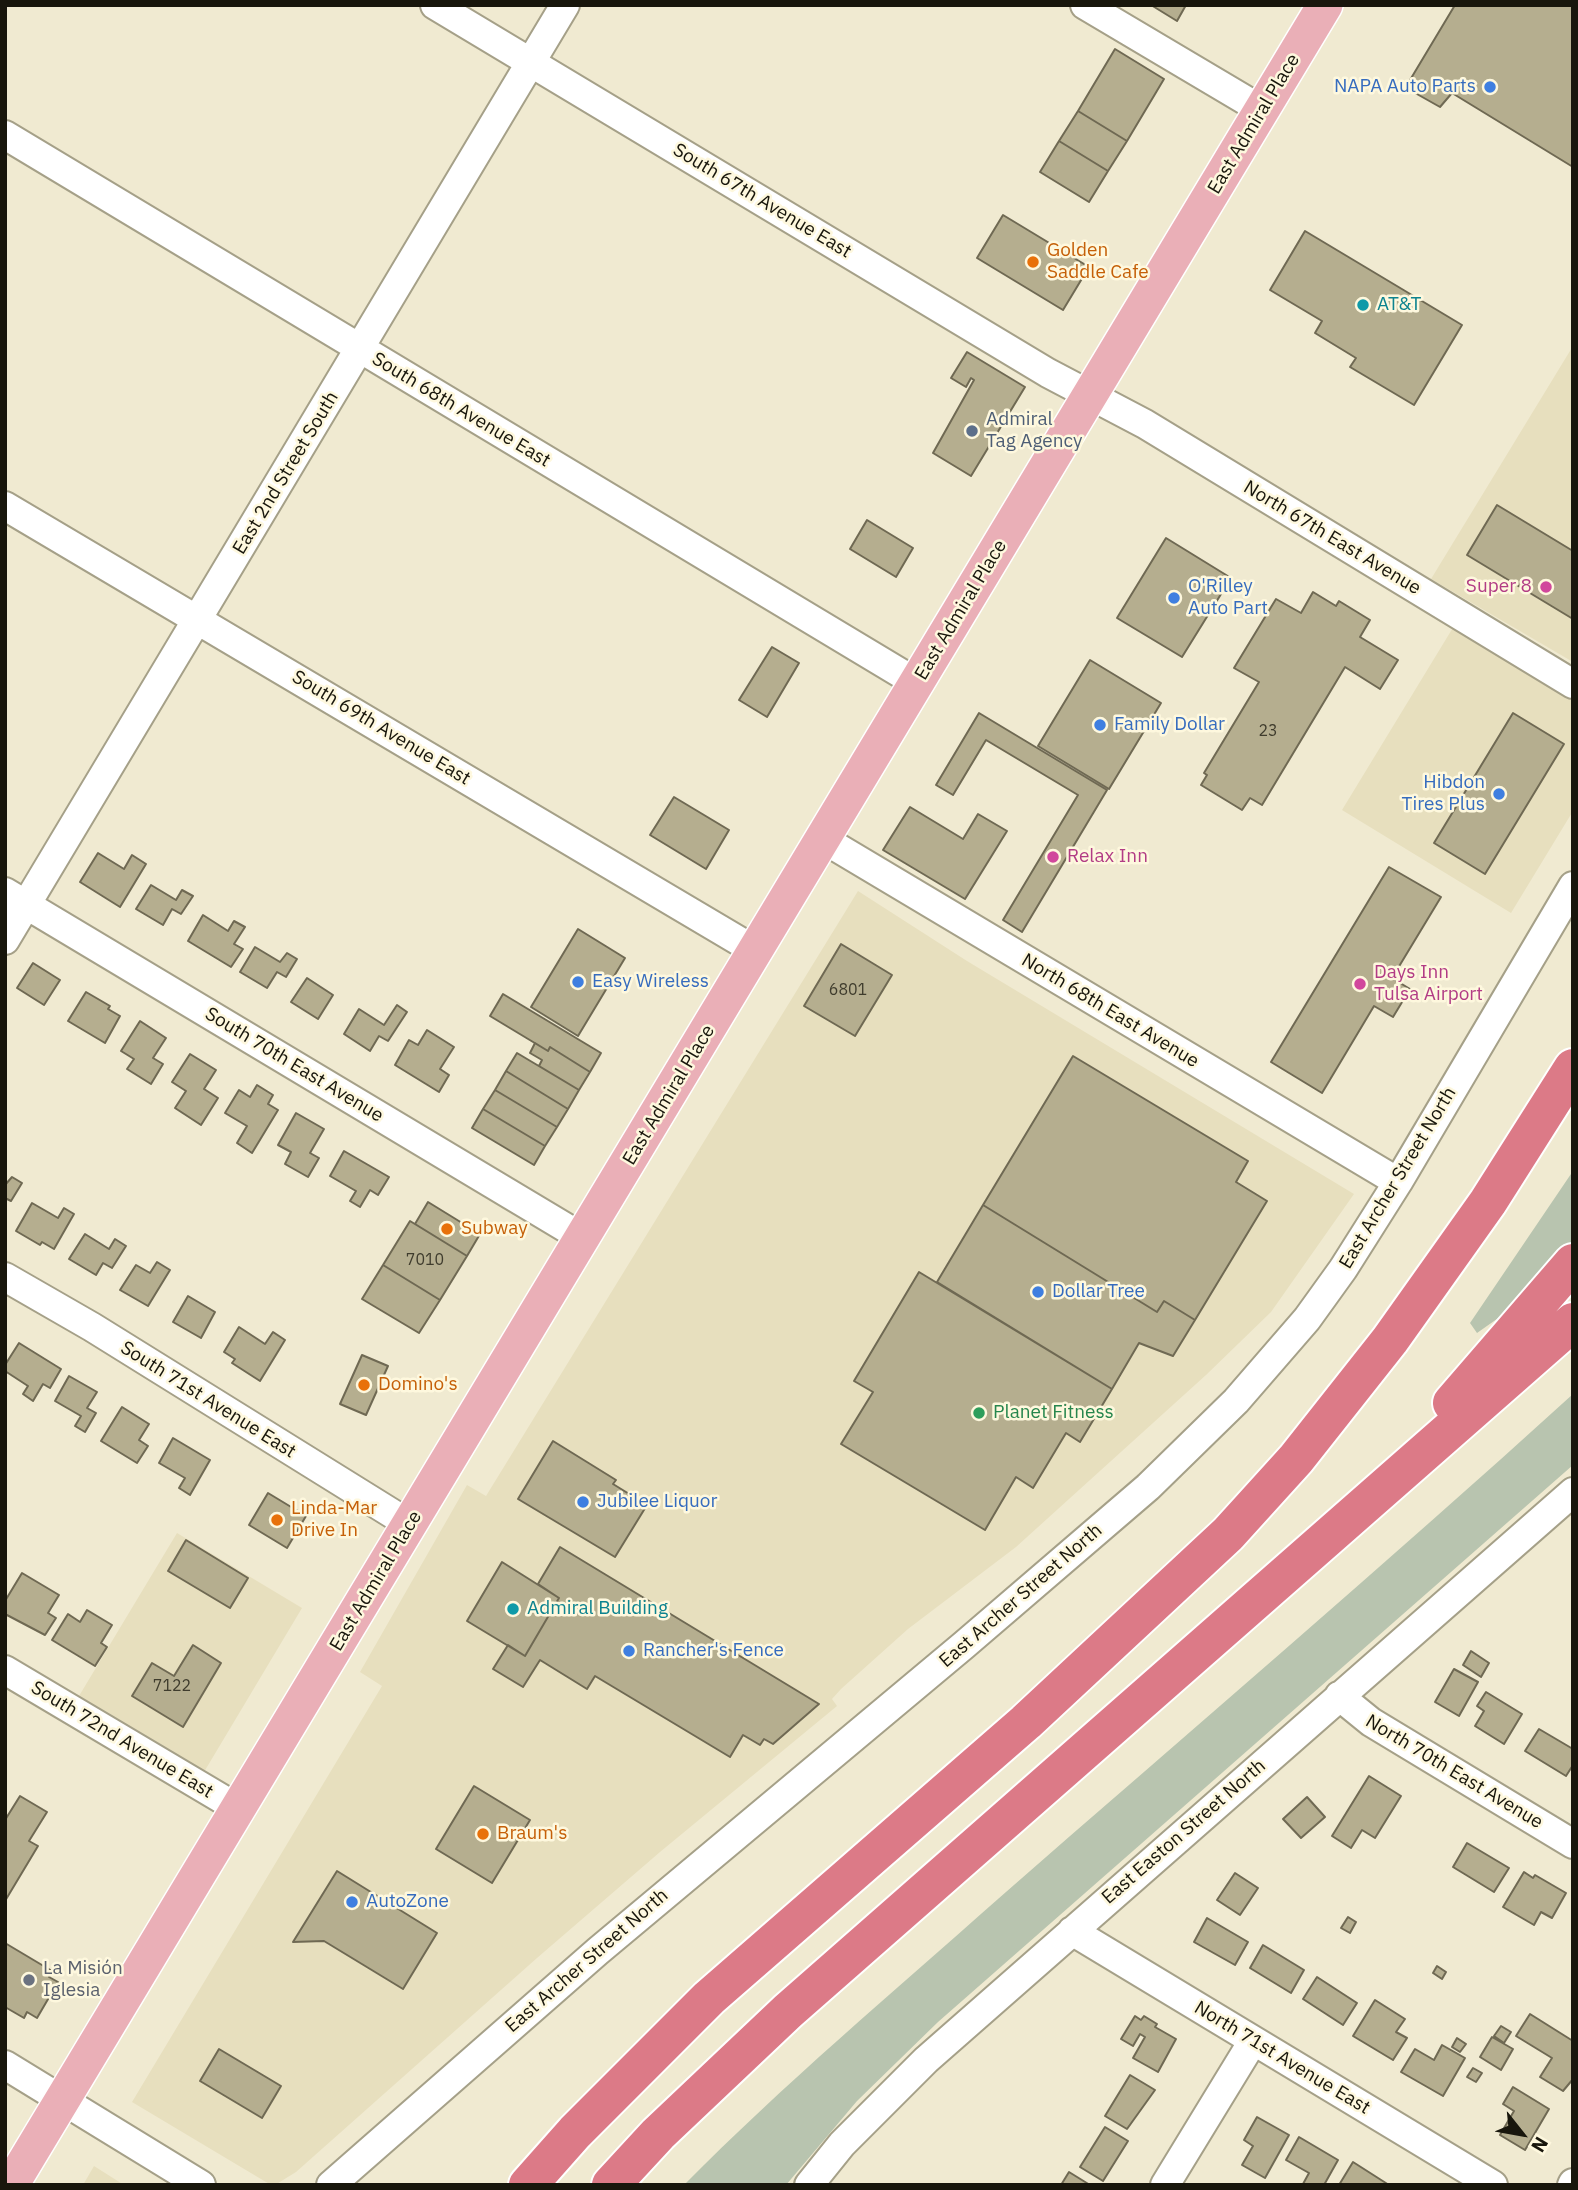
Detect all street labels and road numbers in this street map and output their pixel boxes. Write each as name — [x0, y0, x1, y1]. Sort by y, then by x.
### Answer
street label: East Admiral Place — [1203, 50, 1305, 198]
street label: South 67th Avenue East — [669, 139, 855, 263]
street label: South 68th Avenue East — [368, 348, 554, 472]
street label: East 2nd Street South — [228, 388, 344, 558]
street label: North 67th East Avenue — [1239, 476, 1425, 600]
street label: East Admiral Place — [910, 536, 1012, 684]
street label: South 69th Avenue East — [288, 666, 474, 790]
street label: North 68th East Avenue — [1017, 949, 1203, 1073]
street label: South 70th East Avenue — [201, 1003, 387, 1127]
street label: East Admiral Place — [618, 1021, 720, 1169]
street label: East Archer Street North — [1335, 1083, 1461, 1273]
street label: South 71st Avenue East — [116, 1337, 300, 1463]
street label: East Admiral Place — [325, 1507, 427, 1655]
street label: East Archer Street North — [935, 1519, 1107, 1673]
street label: South 72nd Avenue East — [27, 1677, 217, 1803]
street label: North 70th East Avenue — [1361, 1710, 1547, 1834]
street label: East Easton Street North — [1097, 1755, 1271, 1909]
street label: East Archer Street North — [501, 1884, 673, 2038]
street label: North 71st Avenue East — [1190, 1996, 1374, 2120]

